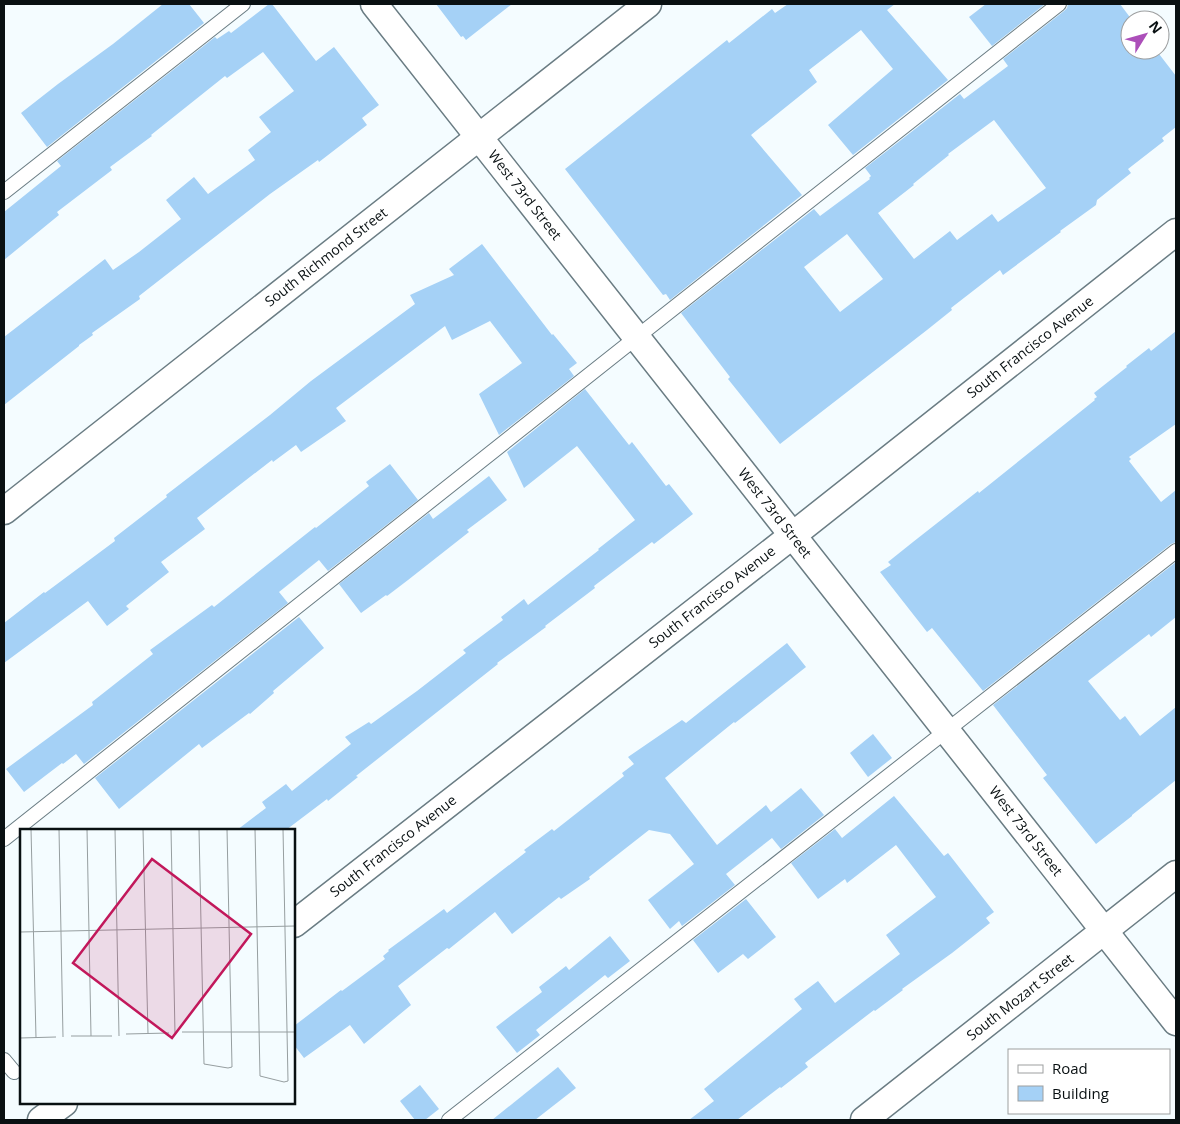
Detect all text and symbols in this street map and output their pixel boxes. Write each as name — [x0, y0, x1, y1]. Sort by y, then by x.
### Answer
north arrow — [1120, 10, 1170, 60]
text: N — [1145, 17, 1167, 37]
street label: West 73rd Street — [484, 146, 566, 244]
street label: South Richmond Street — [260, 203, 391, 310]
street label: South Francisco Avenue — [963, 291, 1097, 402]
street label: West 73rd Street — [734, 464, 816, 562]
street label: South Francisco Avenue — [645, 541, 779, 652]
street label: West 73rd Street — [985, 782, 1067, 880]
street label: South Francisco Avenue — [326, 790, 460, 901]
inset map — [20, 829, 295, 1104]
street label: South Mozart Street — [962, 949, 1077, 1044]
legend — [1008, 1049, 1170, 1114]
text: Road — [1052, 1058, 1088, 1078]
text: Building — [1052, 1083, 1109, 1103]

